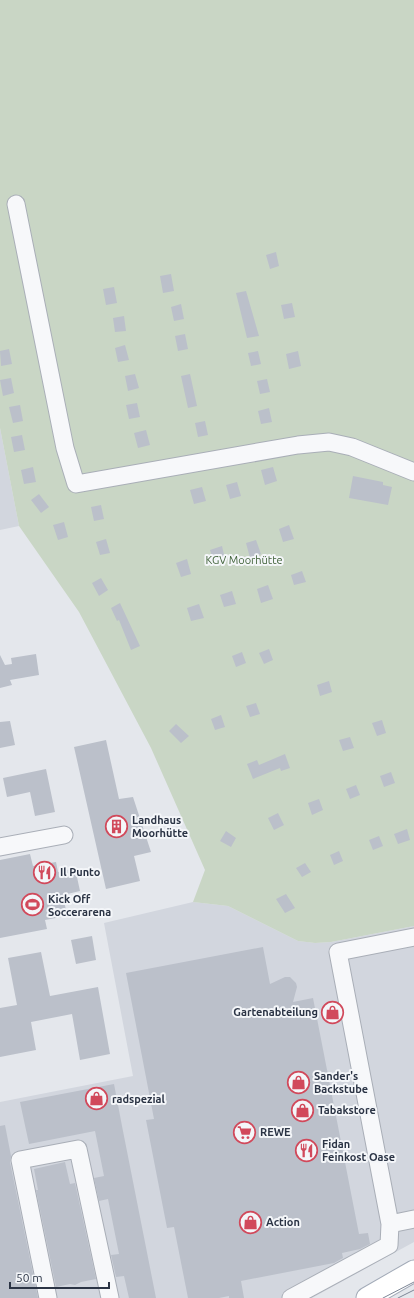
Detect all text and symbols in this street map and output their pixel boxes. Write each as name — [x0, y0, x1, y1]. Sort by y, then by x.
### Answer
park label: KGV Moorhütte — [205, 554, 283, 566]
building icon: Landhaus Moorhütte — [104, 813, 130, 839]
place label: Landhaus Moorhütte — [132, 814, 188, 839]
restaurant icon: Il Punto — [32, 859, 58, 885]
place label: Il Punto — [60, 866, 101, 878]
sports icon: Kick Off Soccerarena — [19, 892, 45, 918]
place label: Kick Off Soccerarena — [48, 893, 111, 918]
shop icon: Gartenabteilung — [320, 999, 346, 1025]
place label: Gartenabteilung — [233, 1006, 318, 1018]
shop icon: Sander's Backstube — [286, 1069, 312, 1095]
place label: Sander's Backstube — [314, 1070, 368, 1095]
shop icon: radspezial — [83, 1086, 109, 1112]
place label: radspezial — [112, 1093, 166, 1105]
shop icon: Tabakstore — [290, 1097, 316, 1123]
place label: Tabakstore — [318, 1104, 376, 1116]
supermarket icon: REWE — [231, 1119, 257, 1145]
place label: REWE — [260, 1126, 291, 1138]
restaurant icon: Fidan Feinkost Oase — [294, 1137, 320, 1163]
place label: Fidan Feinkost Oase — [322, 1138, 395, 1163]
shop icon: Action — [238, 1209, 264, 1235]
place label: Action — [266, 1216, 300, 1228]
scale bar — [10, 1264, 109, 1290]
text: 50 m — [16, 1271, 43, 1284]

